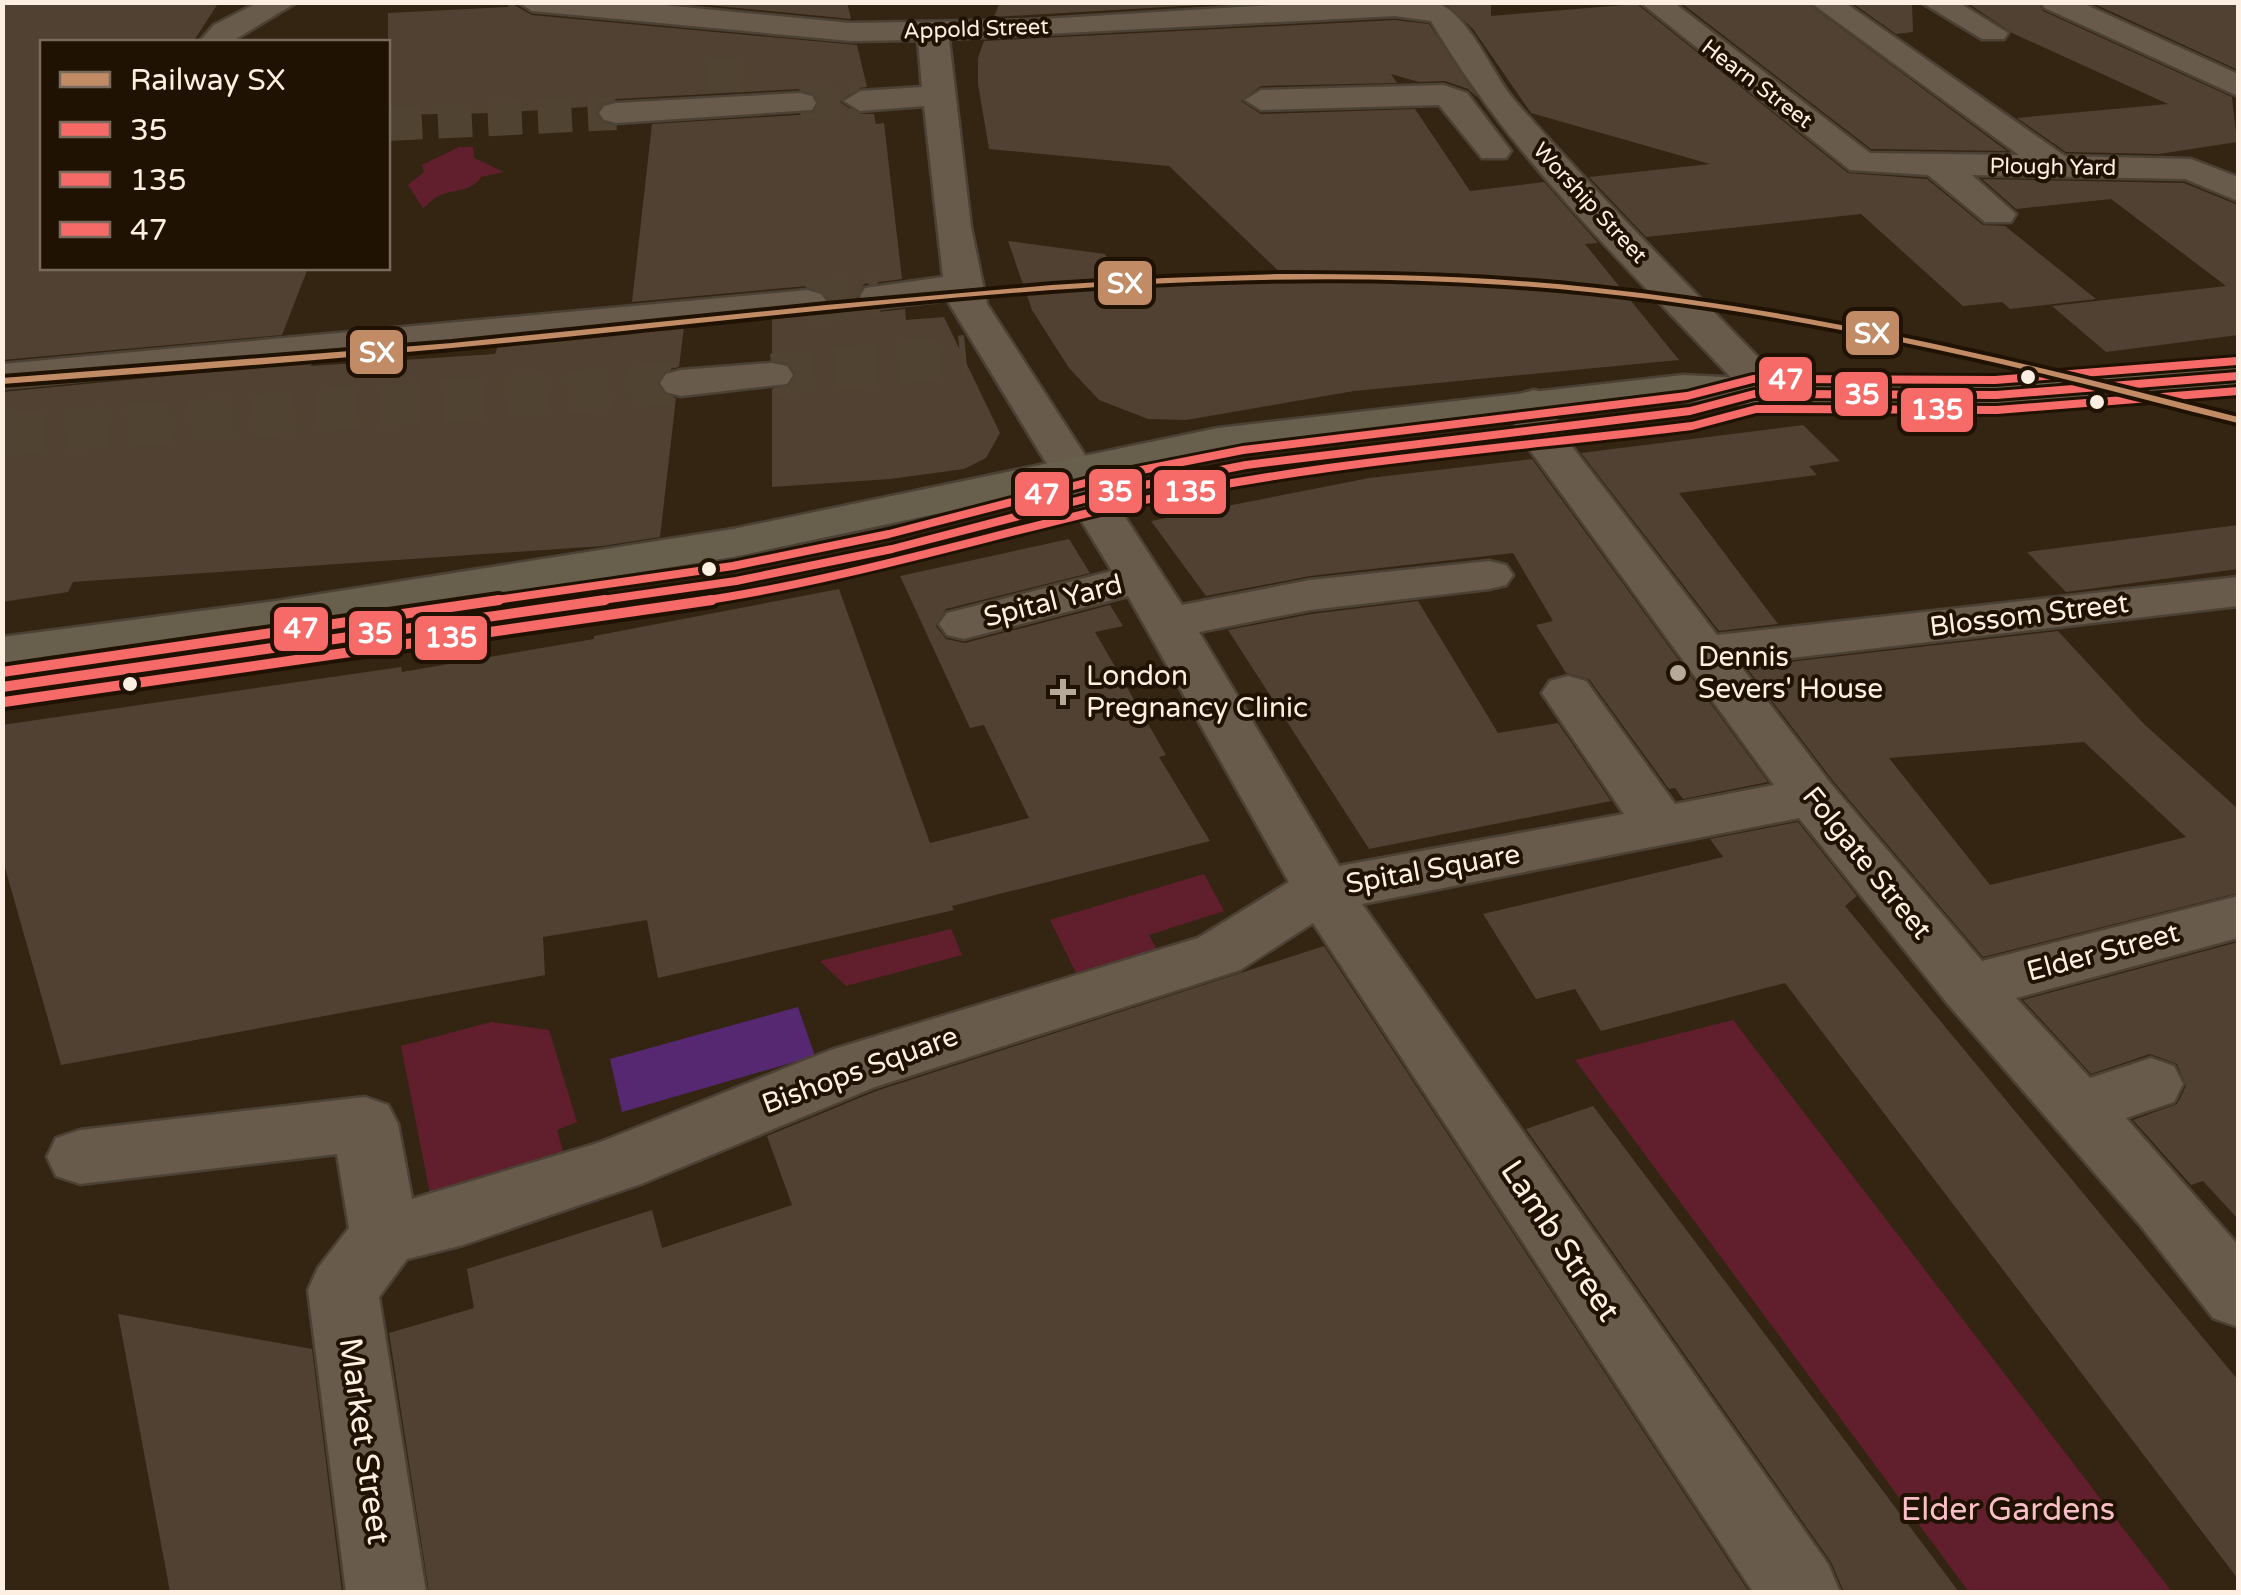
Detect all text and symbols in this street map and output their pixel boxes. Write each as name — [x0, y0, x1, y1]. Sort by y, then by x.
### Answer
street label: Appold Street — [903, 13, 1049, 45]
street label: Hearn Street — [1697, 34, 1817, 134]
legend — [40, 40, 390, 270]
text: Railway SX — [130, 62, 286, 99]
text: 35 — [130, 112, 168, 149]
street label: Worship Street — [1528, 137, 1652, 269]
street label: Plough Yard — [1990, 153, 2116, 181]
text: 135 — [130, 162, 187, 199]
text: 47 — [130, 212, 168, 249]
line badge: SX — [1096, 259, 1154, 307]
text: SX — [1107, 267, 1143, 301]
line badge: SX — [1844, 309, 1901, 357]
text: SX — [1854, 317, 1890, 351]
line badge: SX — [348, 328, 405, 376]
text: SX — [359, 336, 395, 370]
line badge: 47 — [1757, 355, 1814, 403]
text: 47 — [1768, 363, 1804, 397]
unlabelled marker — [2018, 367, 2038, 387]
line badge: 35 — [1833, 370, 1890, 418]
text: 35 — [1844, 378, 1880, 412]
line badge: 135 — [1899, 386, 1975, 434]
unlabelled marker — [2087, 392, 2107, 412]
text: 135 — [1911, 393, 1963, 427]
line badge: 35 — [1087, 467, 1144, 515]
line badge: 135 — [1152, 468, 1228, 516]
line badge: 47 — [1013, 470, 1071, 518]
text: 35 — [1097, 475, 1133, 509]
text: 135 — [1164, 475, 1216, 509]
text: 47 — [1024, 478, 1060, 512]
unlabelled marker — [699, 559, 719, 579]
street label: Spital Yard — [980, 567, 1126, 635]
street label: Blossom Street — [1928, 586, 2131, 644]
line badge: 47 — [272, 605, 330, 653]
line badge: 35 — [347, 609, 404, 657]
text: 47 — [283, 612, 319, 646]
line badge: 135 — [413, 614, 489, 662]
text: 35 — [357, 617, 393, 651]
text: 135 — [425, 621, 477, 655]
place label: Dennis Severs' House — [1698, 640, 1883, 706]
place label: London Pregnancy Clinic — [1086, 659, 1308, 725]
marker: Dennis Severs' House — [1667, 662, 1689, 684]
unlabelled marker — [120, 674, 140, 694]
marker: London Pregnancy Clinic — [1050, 679, 1076, 705]
street label: Folgate Street — [1795, 780, 1939, 946]
street label: Spital Square — [1343, 837, 1523, 901]
street label: Elder Street — [2023, 915, 2183, 989]
street label: Bishops Square — [757, 1019, 963, 1121]
street label: Lamb Street — [1492, 1153, 1628, 1329]
street label: Market Street — [331, 1335, 397, 1547]
park label: Elder Gardens — [1901, 1491, 2115, 1529]

